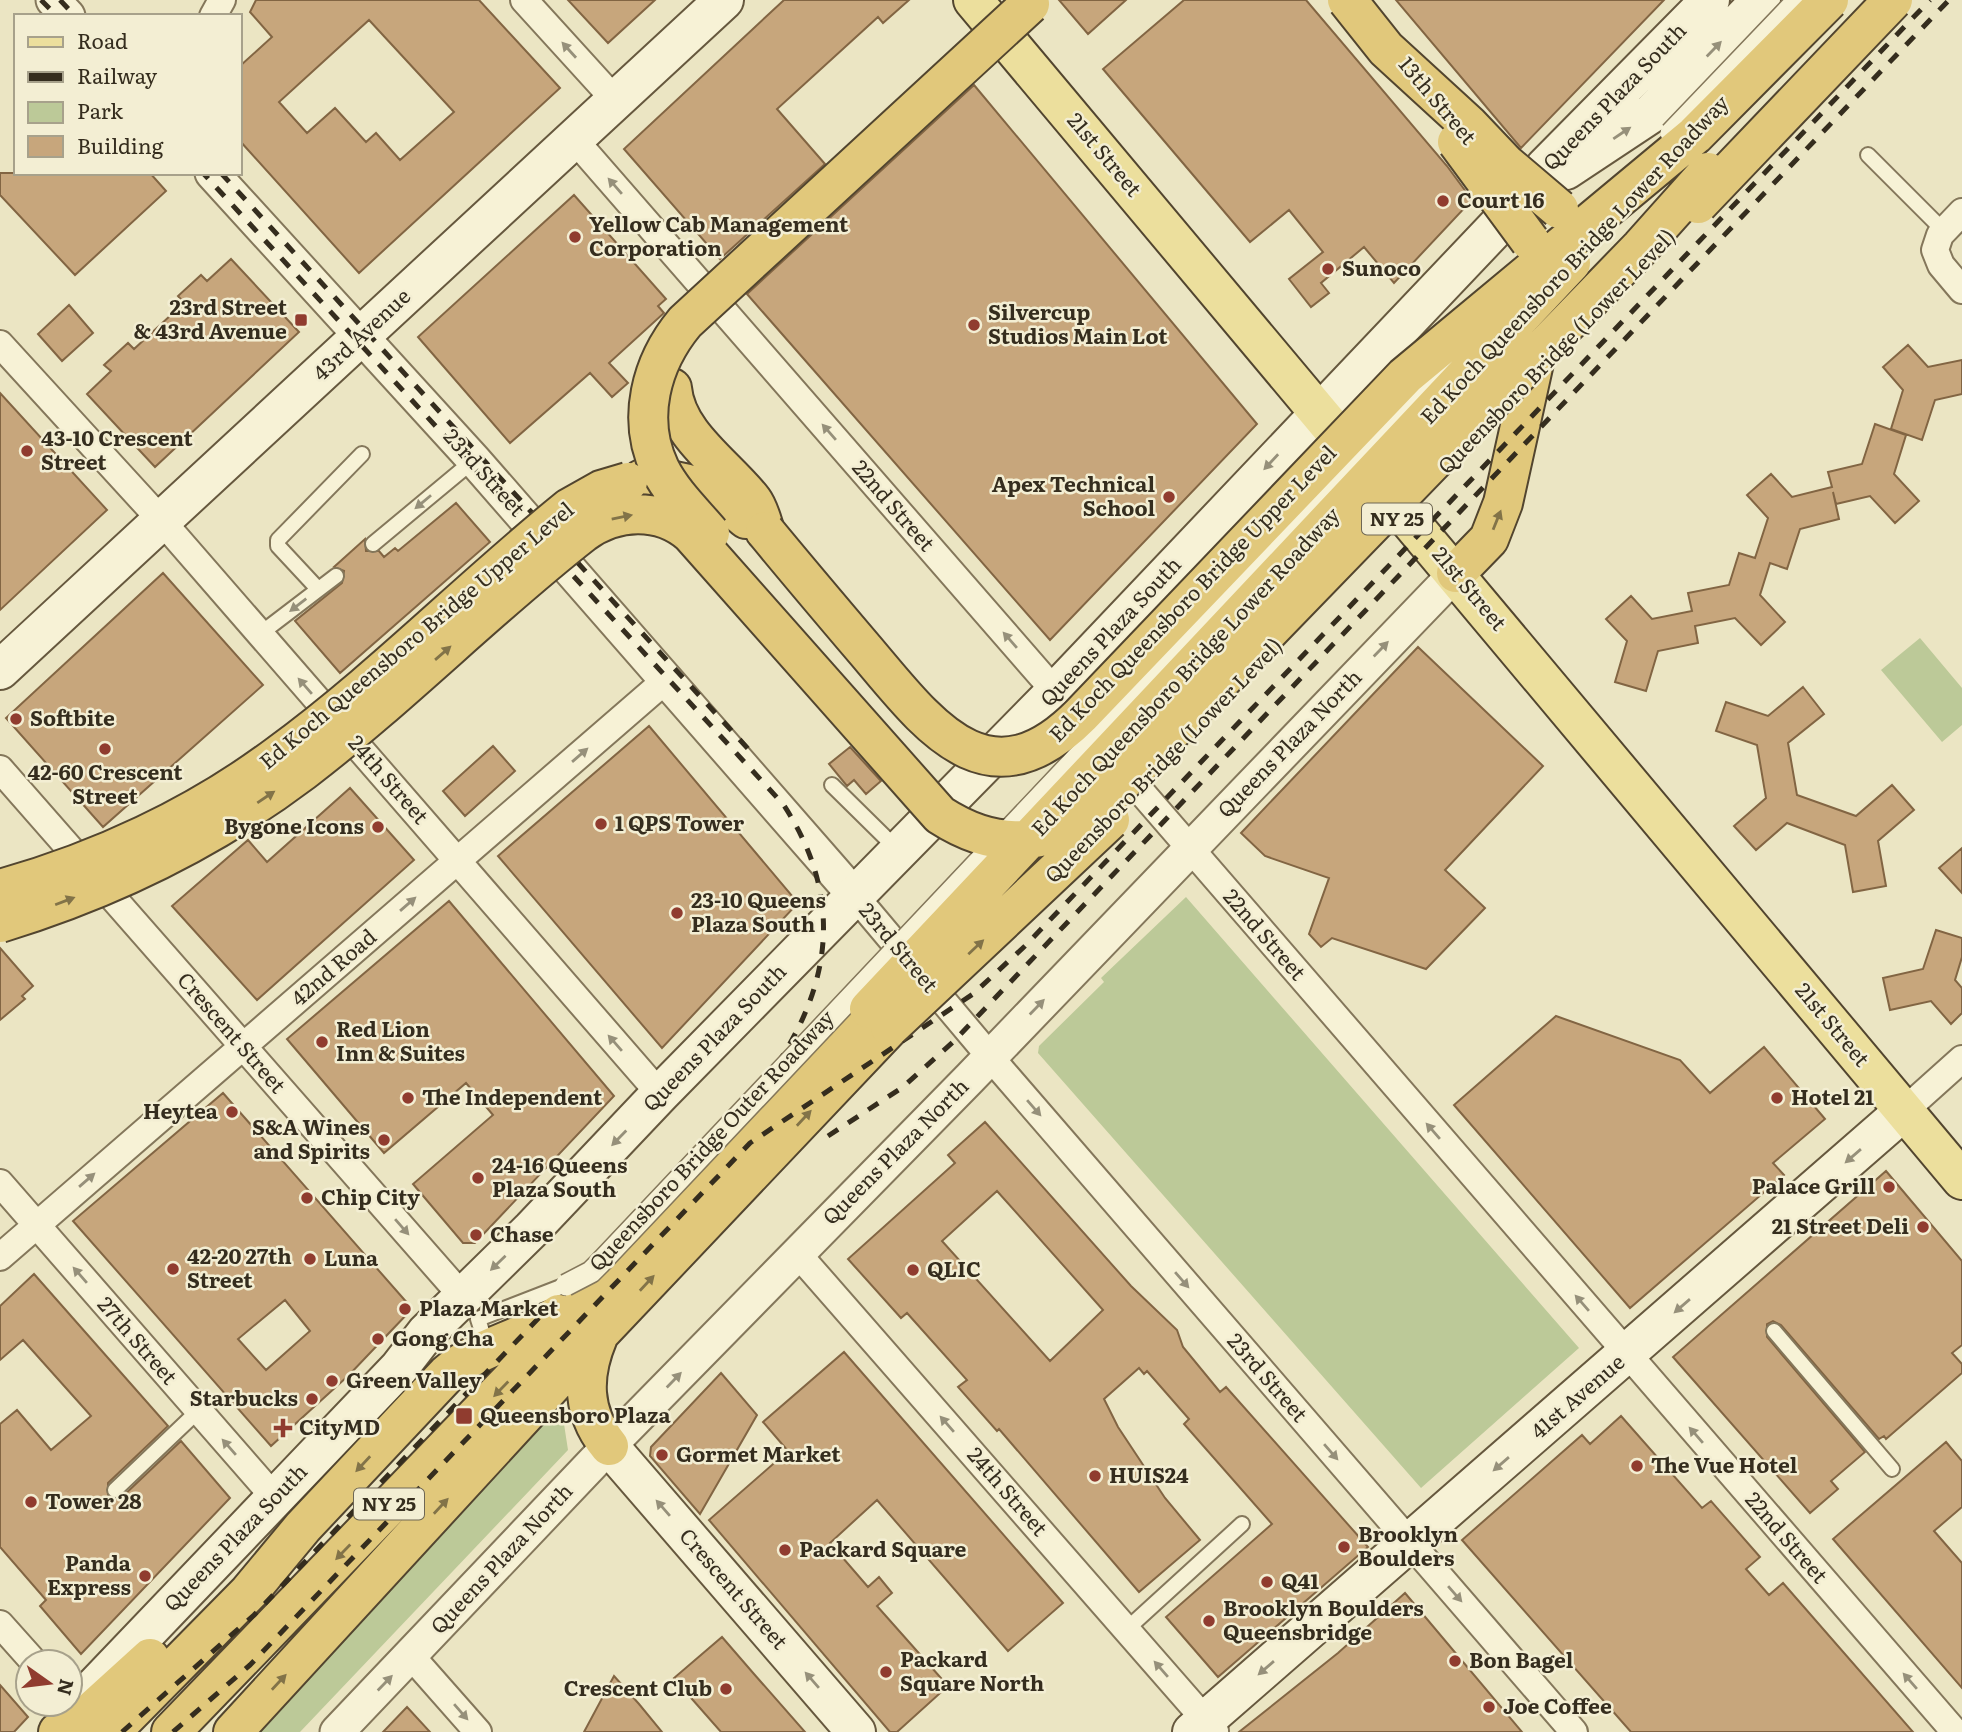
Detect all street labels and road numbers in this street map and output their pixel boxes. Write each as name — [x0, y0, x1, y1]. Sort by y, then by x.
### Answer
street label: Queens Plaza South — [1534, 14, 1692, 176]
street label: 13th Street — [1393, 49, 1485, 151]
street label: Ed Koch Queensboro Bridge Lower Roadway — [1412, 86, 1735, 430]
street label: 21st Street — [1062, 105, 1151, 203]
street label: Queensboro Bridge (Lower Level) — [1429, 221, 1681, 480]
street label: 43rd Avenue — [305, 280, 416, 387]
street label: 23rd Street — [438, 420, 534, 523]
street label: Ed Koch Queensboro Bridge Upper Level — [1040, 437, 1342, 748]
street label: 22nd Street — [846, 452, 944, 557]
street label: Ed Koch Queensboro Bridge Upper Level — [251, 493, 579, 775]
street label: Ed Koch Queensboro Bridge Lower Roadway — [1023, 498, 1346, 842]
road number: NY 25 — [1362, 504, 1432, 534]
street label: 21st Street — [1427, 539, 1516, 637]
street label: Queens Plaza South — [1031, 548, 1187, 712]
street label: Queensboro Bridge (Lower Level) — [1036, 630, 1288, 889]
street label: Queens Plaza North — [1209, 661, 1367, 823]
street label: 24th Street — [342, 727, 438, 830]
street label: 22nd Street — [1217, 881, 1315, 986]
street label: 23rd Street — [853, 895, 947, 998]
street label: 42nd Road — [283, 920, 382, 1012]
street label: Queens Plaza South — [634, 955, 792, 1117]
street label: Crescent Street — [171, 964, 295, 1099]
street label: 21st Street — [1790, 975, 1879, 1073]
street label: Queensboro Bridge Outer Roadway — [580, 1001, 841, 1277]
street label: Queens Plaza North — [814, 1070, 975, 1230]
street label: 27th Street — [92, 1289, 186, 1391]
street label: 23rd Street — [1221, 1325, 1317, 1428]
street label: 41st Avenue — [1522, 1345, 1630, 1445]
street label: 24th Street — [961, 1439, 1057, 1542]
street label: Queens Plaza South — [155, 1455, 313, 1617]
street label: Queens Plaza North — [422, 1475, 578, 1639]
street label: 22nd Street — [1739, 1484, 1837, 1589]
road number: NY 25 — [354, 1488, 424, 1520]
street label: Crescent Street — [673, 1520, 797, 1655]

